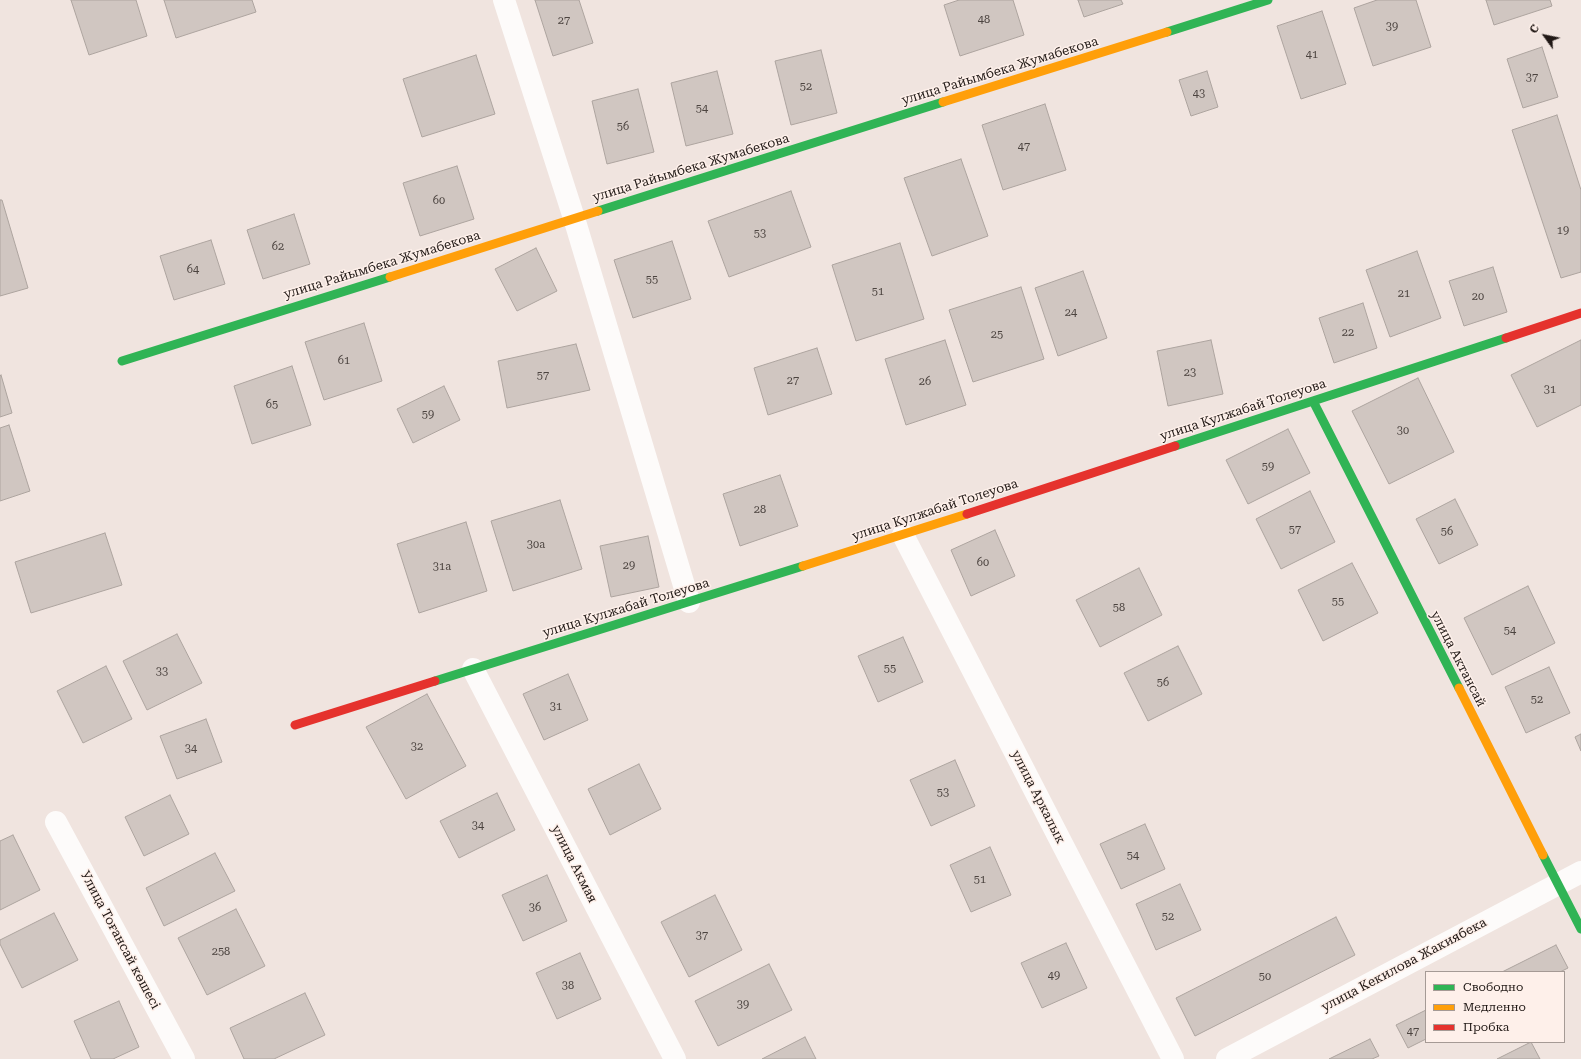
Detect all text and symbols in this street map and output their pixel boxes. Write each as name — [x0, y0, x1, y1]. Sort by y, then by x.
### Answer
house number: 48 — [978, 13, 990, 27]
house number: 27 — [558, 14, 570, 28]
north arrow — [1525, 16, 1565, 56]
house number: 39 — [1386, 20, 1398, 34]
text: С — [1527, 22, 1542, 36]
street label: улица Райымбека Жумабекова — [900, 34, 1100, 108]
house number: 41 — [1306, 48, 1318, 62]
house number: 37 — [1526, 71, 1538, 85]
house number: 52 — [800, 80, 812, 94]
house number: 43 — [1193, 87, 1205, 101]
house number: 54 — [696, 102, 708, 116]
house number: 56 — [617, 120, 629, 134]
street label: улица Райымбека Жумабекова — [591, 131, 791, 205]
house number: 47 — [1018, 140, 1030, 154]
house number: 60 — [433, 194, 445, 208]
house number: 19 — [1557, 224, 1569, 238]
house number: 53 — [754, 227, 766, 241]
street label: улица Райымбека Жумабекова — [282, 228, 482, 302]
house number: 62 — [272, 240, 284, 254]
house number: 64 — [187, 263, 199, 277]
house number: 55 — [646, 273, 658, 287]
house number: 51 — [872, 285, 884, 299]
house number: 21 — [1398, 287, 1410, 301]
house number: 20 — [1472, 290, 1484, 304]
house number: 24 — [1065, 306, 1077, 320]
house number: 22 — [1342, 326, 1354, 340]
house number: 25 — [991, 328, 1003, 342]
house number: 61 — [338, 354, 350, 368]
house number: 23 — [1184, 366, 1196, 380]
house number: 57 — [537, 369, 549, 383]
house number: 27 — [787, 374, 799, 388]
house number: 26 — [919, 375, 931, 389]
street label: улица Кулжабай Толеуова — [1158, 376, 1328, 444]
house number: 31 — [1544, 383, 1556, 397]
house number: 65 — [266, 398, 278, 412]
house number: 59 — [422, 408, 434, 422]
house number: 30 — [1397, 424, 1409, 438]
house number: 59 — [1262, 460, 1274, 474]
street label: улица Кулжабай Толеуова — [850, 476, 1020, 544]
house number: 28 — [754, 503, 766, 517]
house number: 57 — [1289, 523, 1301, 537]
house number: 56 — [1441, 525, 1453, 539]
house number: 30а — [527, 538, 545, 552]
house number: 60 — [977, 556, 989, 570]
house number: 29 — [623, 559, 635, 573]
house number: 31а — [433, 560, 451, 574]
street label: улица Кулжабай Толеуова — [541, 575, 711, 641]
house number: 55 — [1332, 595, 1344, 609]
house number: 58 — [1113, 601, 1125, 615]
street label: улица Актансай — [1427, 608, 1489, 710]
house number: 54 — [1504, 624, 1516, 638]
house number: 55 — [884, 662, 896, 676]
house number: 33 — [156, 665, 168, 679]
house number: 56 — [1157, 676, 1169, 690]
house number: 52 — [1531, 693, 1543, 707]
house number: 31 — [550, 700, 562, 714]
house number: 32 — [411, 740, 423, 754]
house number: 34 — [185, 742, 197, 756]
street label: улица Аркалык — [1008, 748, 1068, 846]
house number: 53 — [937, 786, 949, 800]
house number: 34 — [472, 819, 484, 833]
street label: улица Акмая — [548, 822, 600, 906]
house number: 54 — [1127, 849, 1139, 863]
street label: Улица Тоғансай көшесі — [77, 868, 163, 1012]
house number: 51 — [974, 873, 986, 887]
house number: 36 — [529, 901, 541, 915]
house number: 52 — [1162, 910, 1174, 924]
street label: улица Кекилова Жакиябека — [1319, 915, 1489, 1015]
house number: 37 — [696, 929, 708, 943]
house number: 258 — [212, 945, 230, 959]
house number: 49 — [1048, 969, 1060, 983]
house number: 50 — [1259, 970, 1271, 984]
legend — [1425, 971, 1565, 1043]
house number: 38 — [562, 979, 574, 993]
text: Свободно — [1463, 980, 1523, 994]
house number: 39 — [737, 998, 749, 1012]
text: Медленно — [1463, 1000, 1526, 1014]
text: Пробка — [1463, 1020, 1509, 1034]
house number: 47 — [1407, 1025, 1419, 1039]

